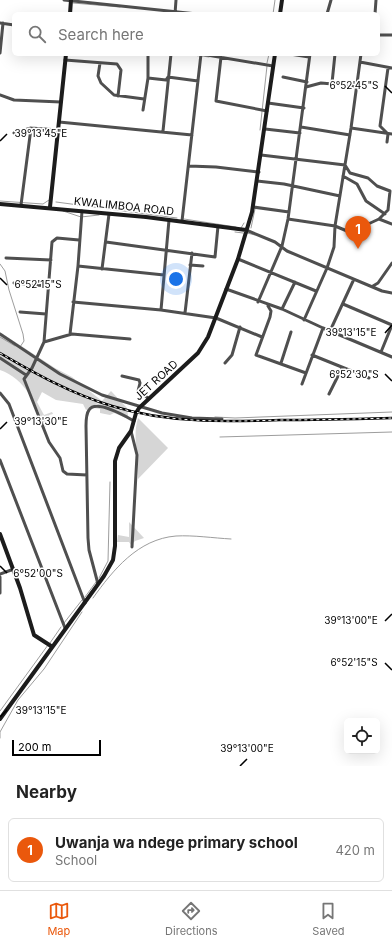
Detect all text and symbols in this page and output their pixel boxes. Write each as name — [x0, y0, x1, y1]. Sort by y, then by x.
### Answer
search box — [12, 12, 380, 56]
icon: search — [26, 23, 48, 45]
text: Search here — [58, 25, 144, 44]
text: 6°52'45"S — [330, 79, 378, 91]
text: 39°13'45"E — [15, 127, 67, 139]
street label: KWALIMBOA ROAD — [73, 194, 175, 218]
pin: 1 — [345, 216, 371, 249]
your location — [166, 269, 186, 289]
text: 6°52'15"S — [14, 278, 62, 290]
text: 39°13'15"E — [326, 326, 377, 338]
street label: JET ROAD — [131, 357, 181, 403]
text: 6°52'30"S — [329, 368, 379, 380]
text: 39°13'30"E — [14, 415, 68, 427]
text: 6°52'00"S — [13, 567, 63, 579]
text: 39°13'00"E — [324, 614, 378, 626]
text: 6°52'15"S — [330, 656, 378, 668]
text: 39°13'15"E — [16, 704, 67, 716]
map controls — [344, 718, 380, 754]
button: locate — [344, 718, 380, 754]
scale bar — [12, 738, 101, 757]
text: 200 m — [18, 740, 51, 754]
text: 39°13'00"E — [220, 742, 274, 754]
text: Nearby — [16, 782, 77, 802]
text: Uwanja wa ndege primary school — [55, 833, 298, 852]
text: 1 — [27, 842, 33, 858]
text: 420 m — [335, 842, 375, 858]
text: School — [55, 852, 97, 868]
tab: Map — [47, 900, 70, 938]
tab: Directions — [165, 900, 218, 938]
tab: Saved — [312, 900, 345, 938]

